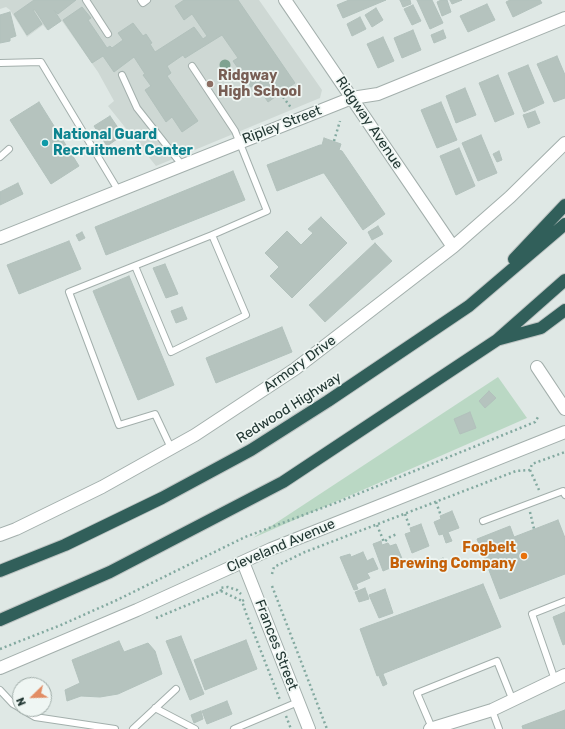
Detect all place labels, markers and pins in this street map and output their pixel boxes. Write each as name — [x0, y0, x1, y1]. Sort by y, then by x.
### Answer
place label: Ridgway High School — [218, 68, 301, 100]
marker: Ridgway High School — [205, 79, 215, 89]
place label: National Guard Recruitment Center — [53, 127, 193, 160]
marker: National Guard Recruitment Center — [40, 138, 50, 148]
place label: Fogbelt Brewing Company — [390, 540, 516, 572]
marker: Fogbelt Brewing Company — [519, 551, 529, 561]

